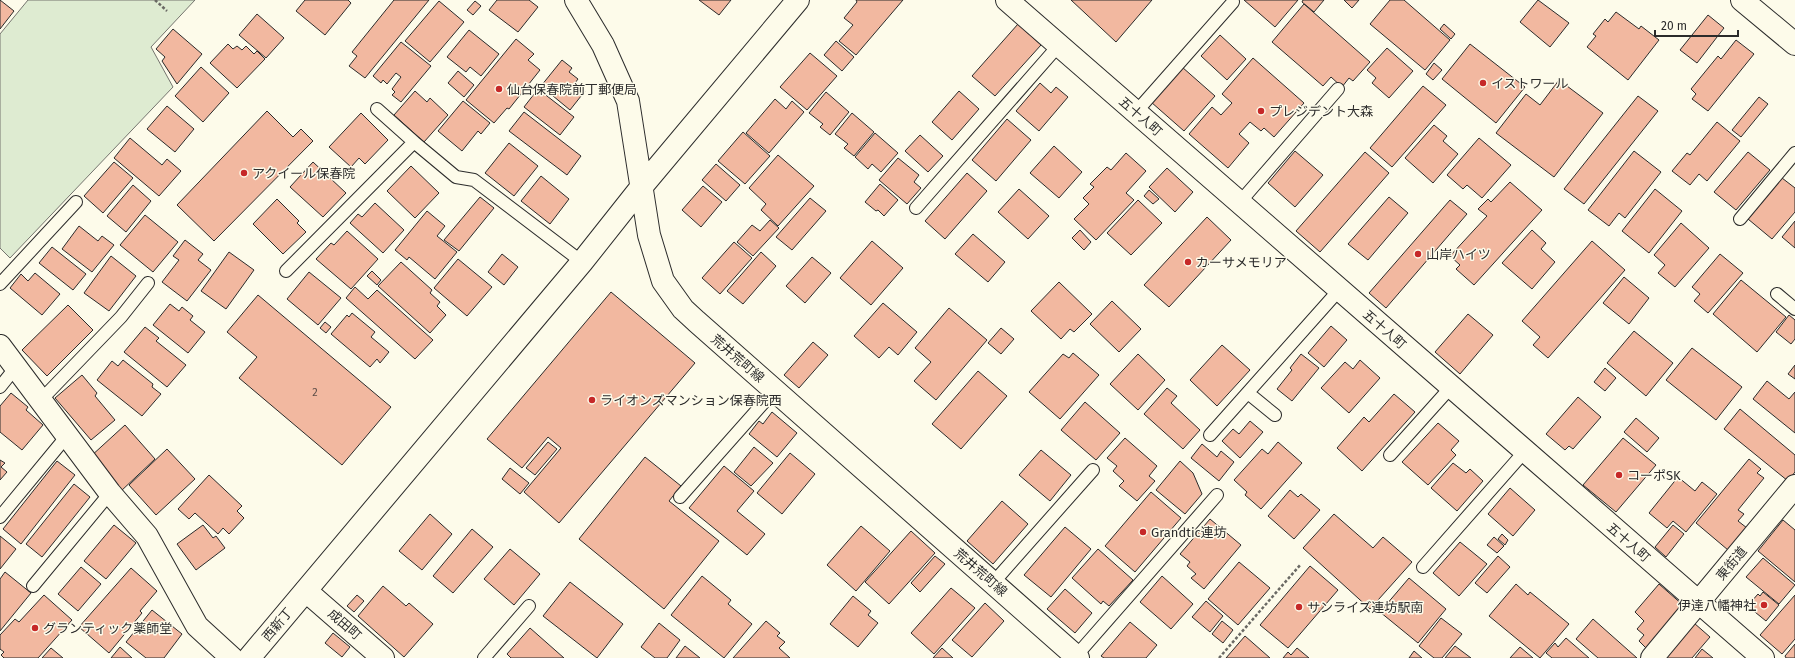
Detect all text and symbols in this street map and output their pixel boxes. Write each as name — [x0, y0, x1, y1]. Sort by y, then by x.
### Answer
scale bar — [1655, 12, 1738, 38]
text: 20 m — [1661, 19, 1687, 33]
place label: イストワール — [1491, 76, 1569, 91]
marker: イストワール — [1478, 78, 1488, 88]
place label: 仙台保春院前丁郵便局 — [507, 82, 637, 97]
marker: 仙台保春院前丁郵便局 — [494, 84, 504, 94]
street label: 五十人町 — [1116, 94, 1165, 139]
place label: プレジデント大森 — [1269, 104, 1373, 119]
marker: プレジデント大森 — [1256, 106, 1266, 116]
place label: アクイール保春院 — [252, 166, 355, 181]
marker: アクイール保春院 — [239, 168, 249, 178]
place label: 山岸ハイツ — [1426, 247, 1491, 262]
marker: 山岸ハイツ — [1413, 249, 1423, 259]
place label: カーサメモリア — [1196, 255, 1287, 270]
marker: カーサメモリア — [1183, 257, 1193, 267]
street label: 五十人町 — [1360, 307, 1409, 352]
street label: 荒井荒町線 — [708, 331, 767, 385]
house number: 2 — [312, 386, 318, 399]
place label: ライオンズマンション保春院西 — [600, 393, 782, 408]
marker: ライオンズマンション保春院西 — [587, 395, 597, 405]
place label: コーポSK — [1627, 468, 1681, 483]
marker: コーポSK — [1614, 470, 1624, 480]
street label: 五十人町 — [1604, 520, 1653, 565]
place label: Grandtic連坊 — [1151, 525, 1227, 540]
marker: Grandtic連坊 — [1138, 527, 1148, 537]
street label: 東街道 — [1713, 544, 1750, 583]
street label: 荒井荒町線 — [951, 545, 1010, 599]
place label: 伊達八幡神社 — [1678, 598, 1756, 613]
place label: サンライズ連坊駅南 — [1307, 600, 1424, 615]
marker: 伊達八幡神社 — [1759, 600, 1769, 610]
marker: サンライズ連坊駅南 — [1294, 602, 1304, 612]
street label: 西新丁 — [259, 605, 296, 644]
street label: 成田町 — [325, 606, 364, 643]
place label: グランティック薬師堂 — [43, 621, 172, 636]
marker: グランティック薬師堂 — [30, 623, 40, 633]

